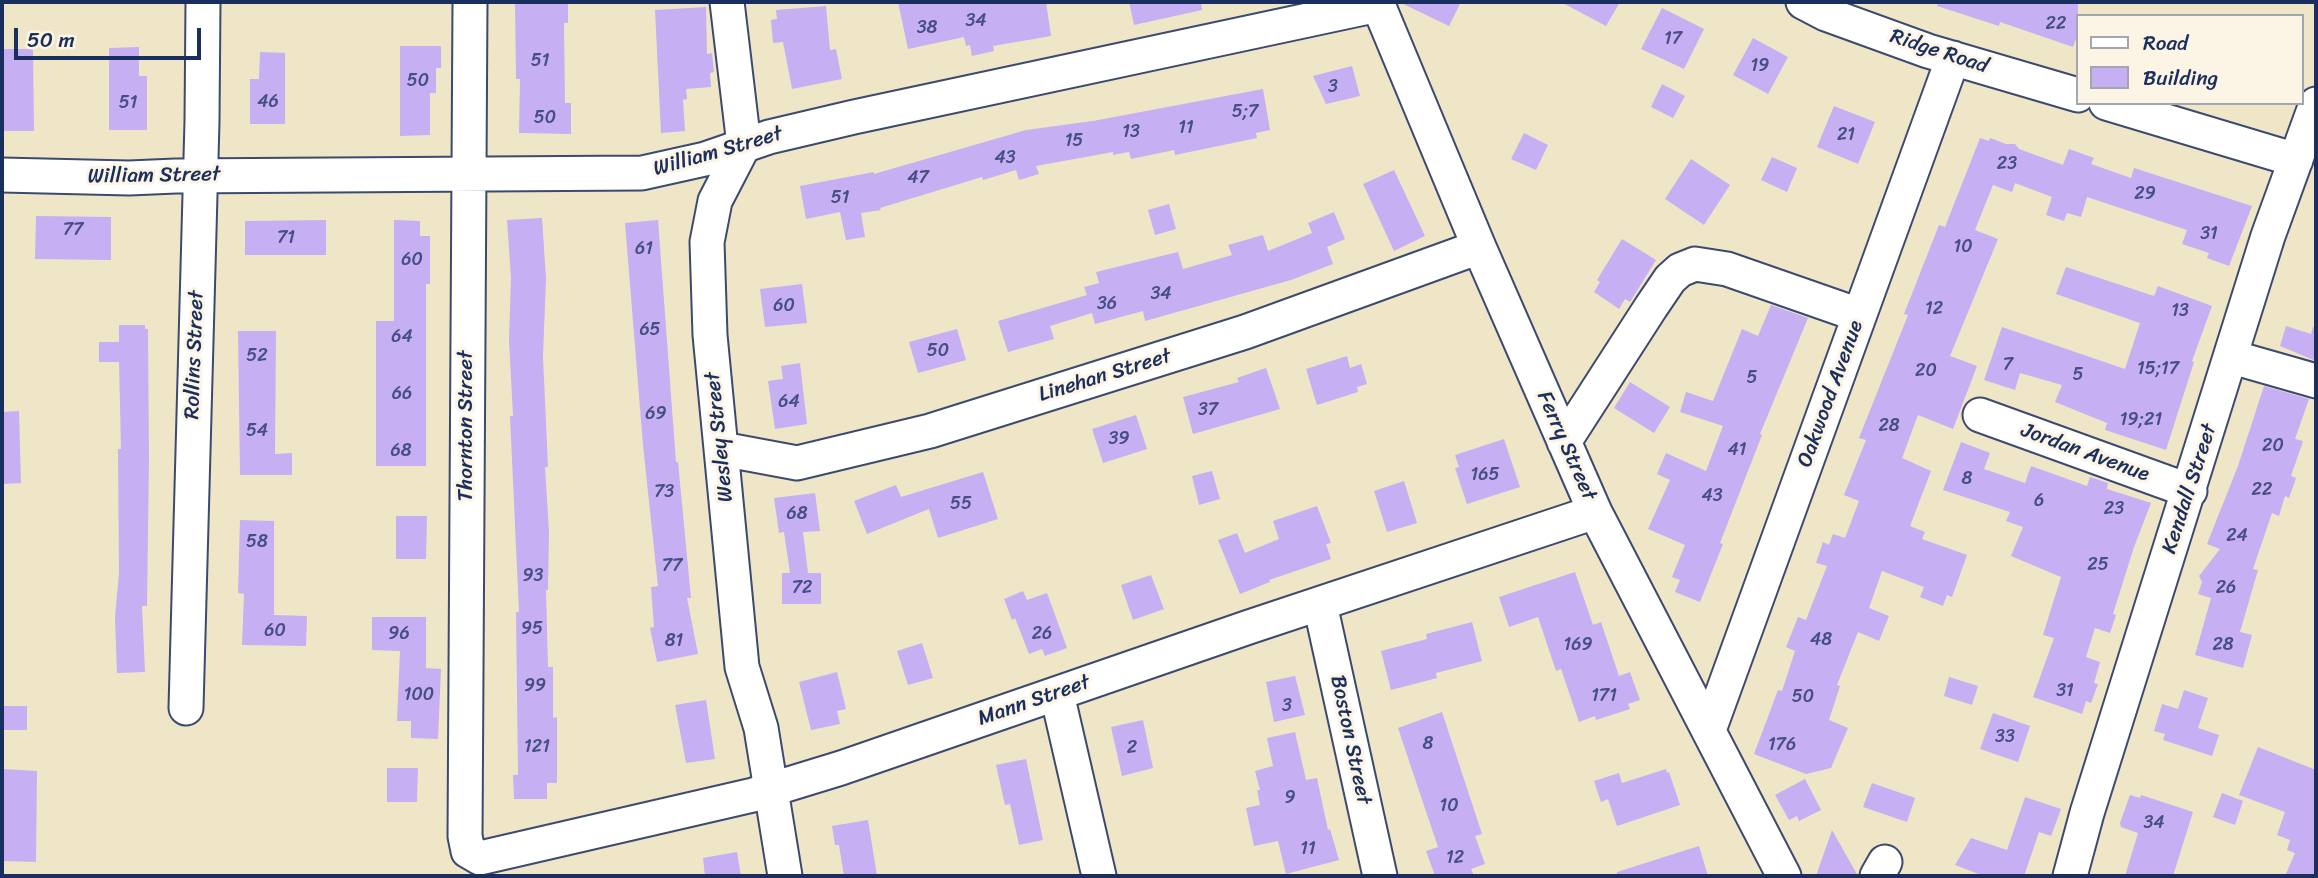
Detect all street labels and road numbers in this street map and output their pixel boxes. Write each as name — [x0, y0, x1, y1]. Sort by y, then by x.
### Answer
street label: Ridge Road — [1887, 24, 1991, 80]
street label: William Street — [651, 122, 785, 182]
street label: William Street — [87, 162, 221, 190]
street label: Rollins Street — [180, 290, 210, 420]
street label: Oakwood Avenue — [1793, 317, 1869, 471]
street label: Linehan Street — [1036, 344, 1174, 408]
street label: Thornton Street — [454, 350, 480, 502]
street label: Wesley Street — [701, 371, 739, 503]
street label: Ferry Street — [1531, 388, 1601, 504]
street label: Jordan Avenue — [2017, 418, 2153, 488]
street label: Kendall Street — [2157, 421, 2223, 557]
street label: Mann Street — [975, 670, 1093, 732]
street label: Boston Street — [1324, 673, 1376, 807]

